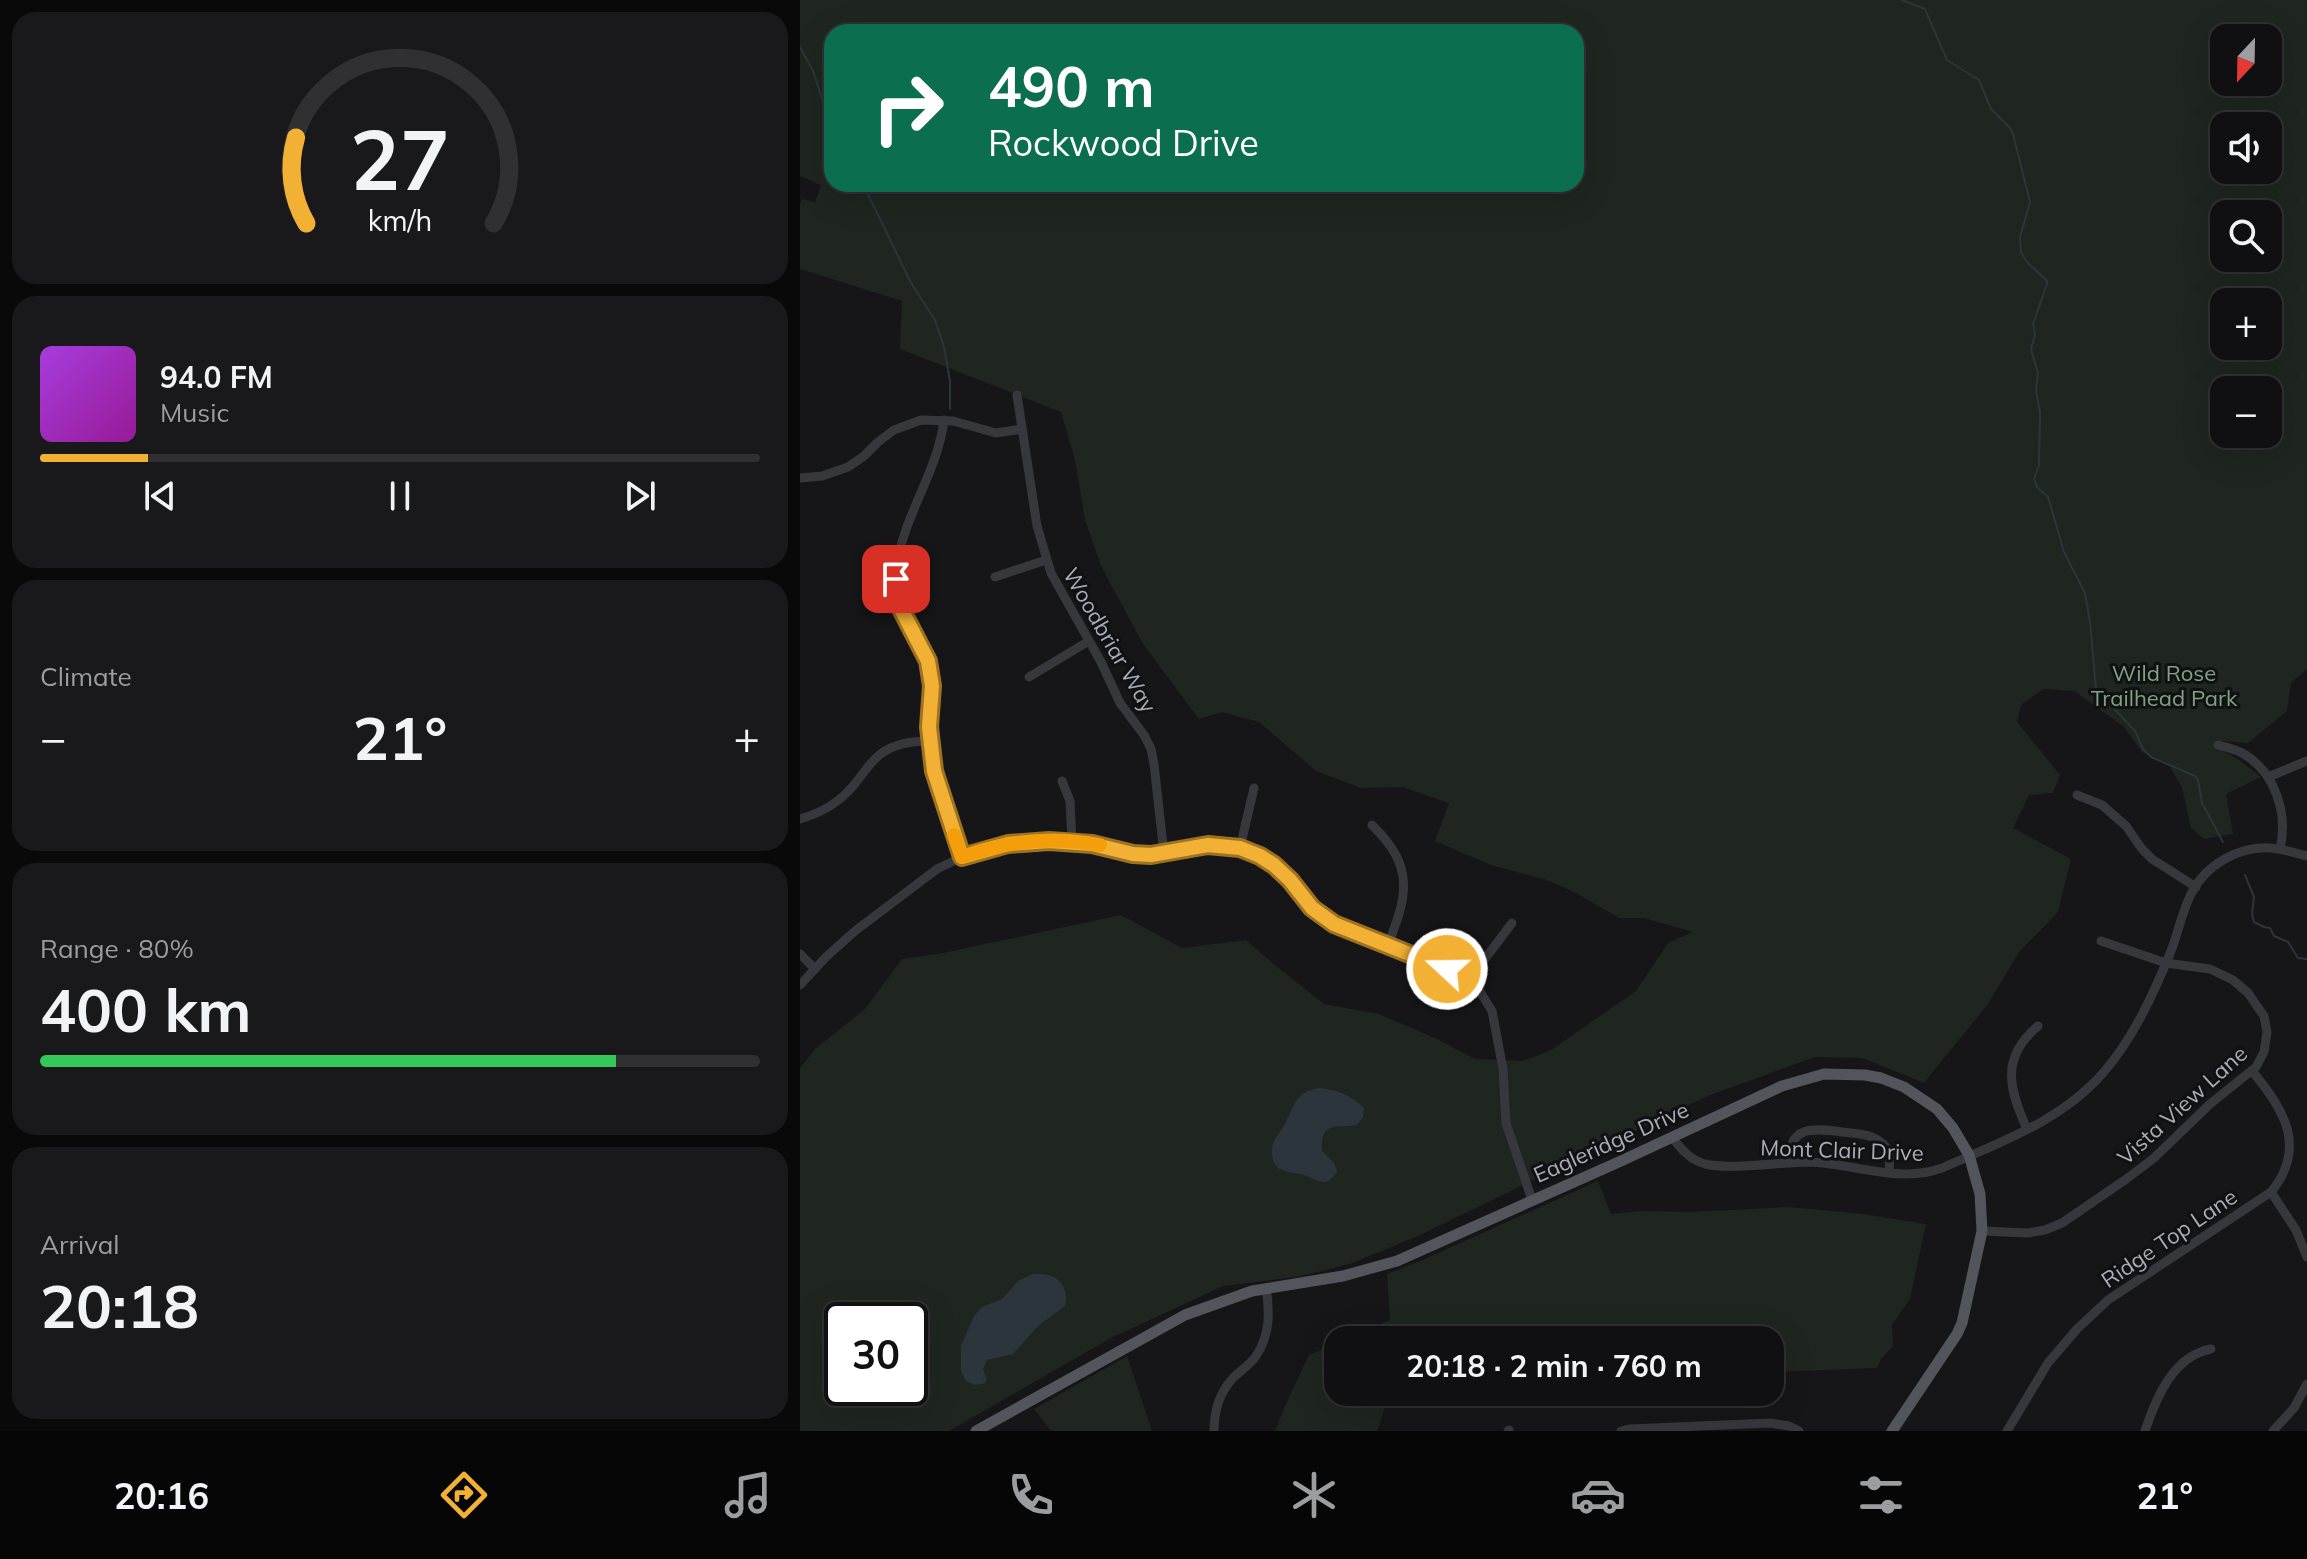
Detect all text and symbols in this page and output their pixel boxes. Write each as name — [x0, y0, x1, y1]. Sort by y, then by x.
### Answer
north arrow — [2210, 24, 2282, 96]
map controls — [2210, 24, 2282, 448]
text: 490 m — [988, 51, 1155, 121]
icon: right — [856, 56, 960, 160]
text: 27 — [350, 105, 450, 210]
button: sound — [2210, 112, 2282, 184]
text: Rockwood Drive — [988, 120, 1259, 165]
button: search — [2210, 200, 2282, 272]
text: km/h — [368, 202, 432, 238]
button: + — [2210, 288, 2282, 360]
text: 94.0 FM — [160, 358, 273, 396]
button: − — [2210, 376, 2282, 448]
text: Music — [160, 396, 229, 429]
icon: previous — [138, 474, 182, 518]
icon: pause — [378, 474, 422, 518]
icon: next — [618, 474, 662, 518]
pin — [862, 545, 930, 613]
icon: arrive — [874, 557, 918, 601]
street label: Woodbriar Way — [1057, 562, 1163, 718]
park label: Wild Rose Trailhead Park — [2091, 659, 2238, 712]
text: Climate — [40, 660, 132, 693]
text: 21° — [353, 700, 447, 775]
text: − — [40, 710, 66, 765]
text: + — [734, 710, 760, 765]
position arrow — [1405, 927, 1489, 1011]
text: Range · 80% — [40, 932, 194, 965]
text: 400 km — [40, 972, 252, 1047]
street label: Vista View Lane — [2111, 1039, 2253, 1171]
street label: Eagleridge Drive — [1529, 1095, 1693, 1189]
street label: Mont Clair Drive — [1760, 1133, 1924, 1167]
street label: Ridge Top Lane — [2096, 1182, 2242, 1294]
text: Arrival — [40, 1228, 120, 1261]
text: 20:18 — [40, 1268, 199, 1343]
speed limit sign: 30 — [824, 1302, 928, 1406]
text: 20:18 · 2 min · 760 m — [1406, 1347, 1702, 1385]
icon: directions — [436, 1467, 492, 1523]
icon: music — [720, 1467, 776, 1523]
icon: phone — [1003, 1467, 1059, 1523]
icon: climate — [1286, 1467, 1342, 1523]
icon: car — [1570, 1467, 1626, 1523]
icon: filters — [1853, 1467, 1909, 1523]
text: 20:16 — [114, 1473, 209, 1518]
text: 21° — [2136, 1473, 2193, 1518]

